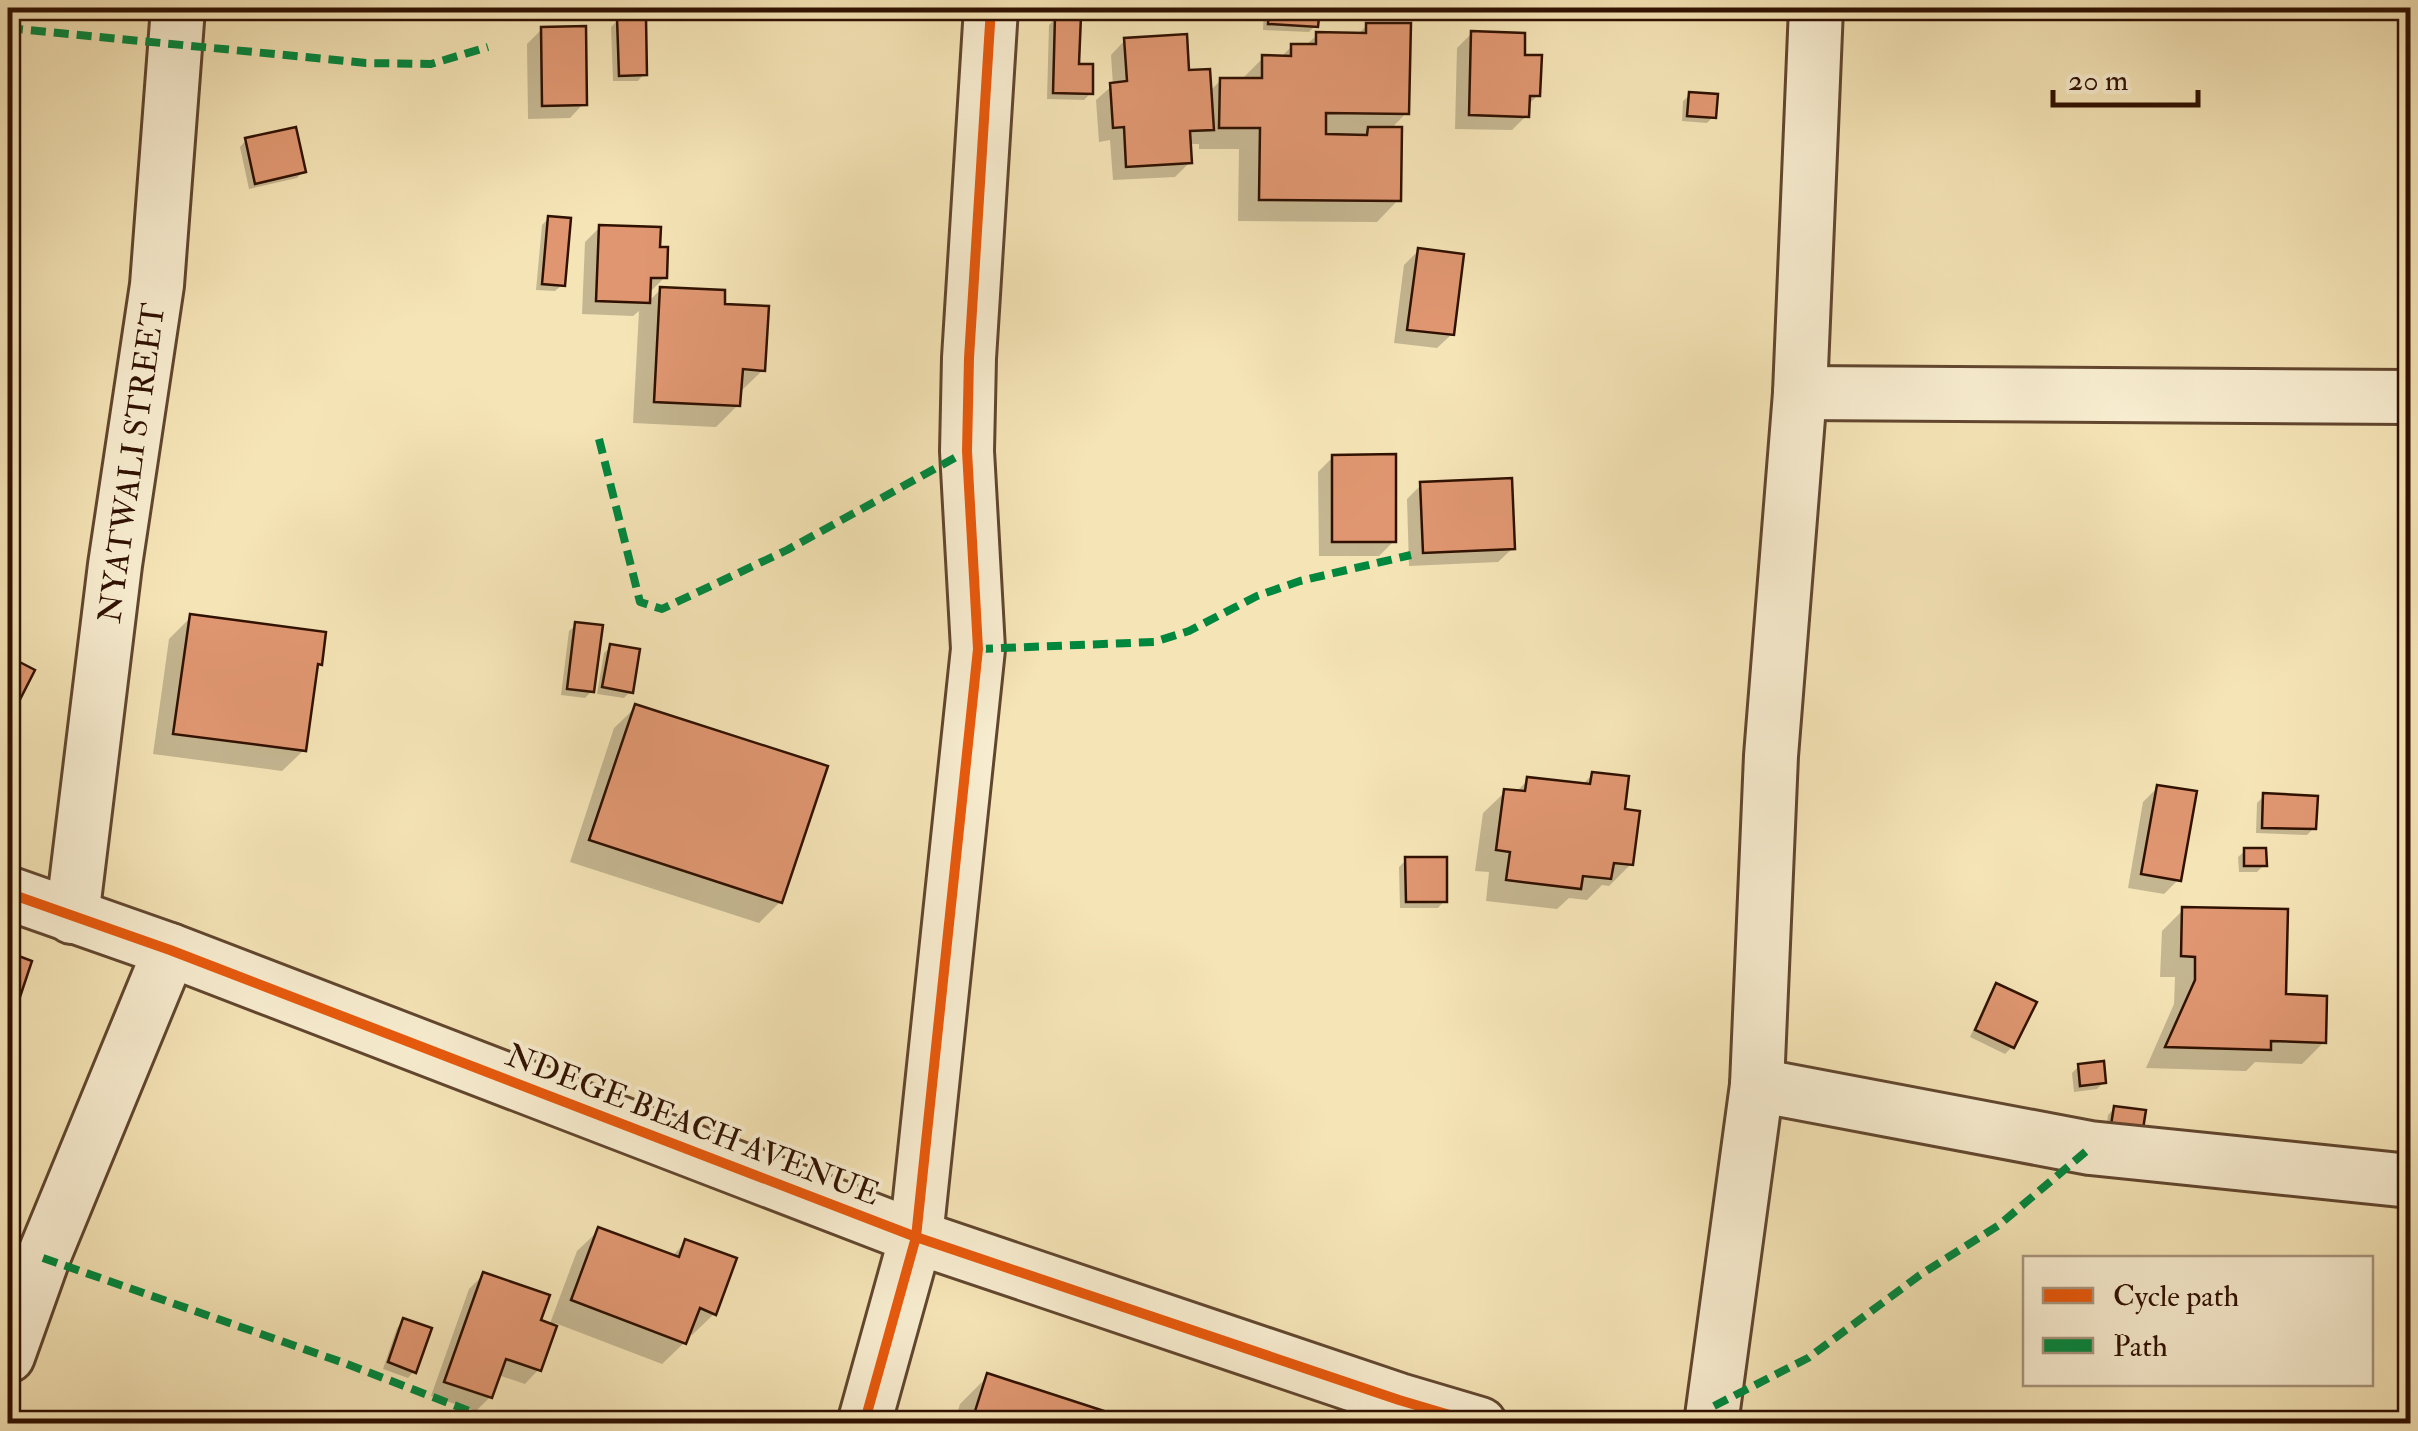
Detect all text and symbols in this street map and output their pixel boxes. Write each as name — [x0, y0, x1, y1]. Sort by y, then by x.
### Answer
scale bar — [2053, 45, 2198, 107]
text: 20 m — [2068, 62, 2128, 99]
street label: NYATWALI STREET — [90, 301, 174, 625]
street label: NDEGE BEACH AVENUE — [500, 1035, 885, 1215]
legend — [2023, 1256, 2373, 1386]
text: Cycle path — [2113, 1278, 2239, 1315]
text: Path — [2113, 1328, 2168, 1365]

